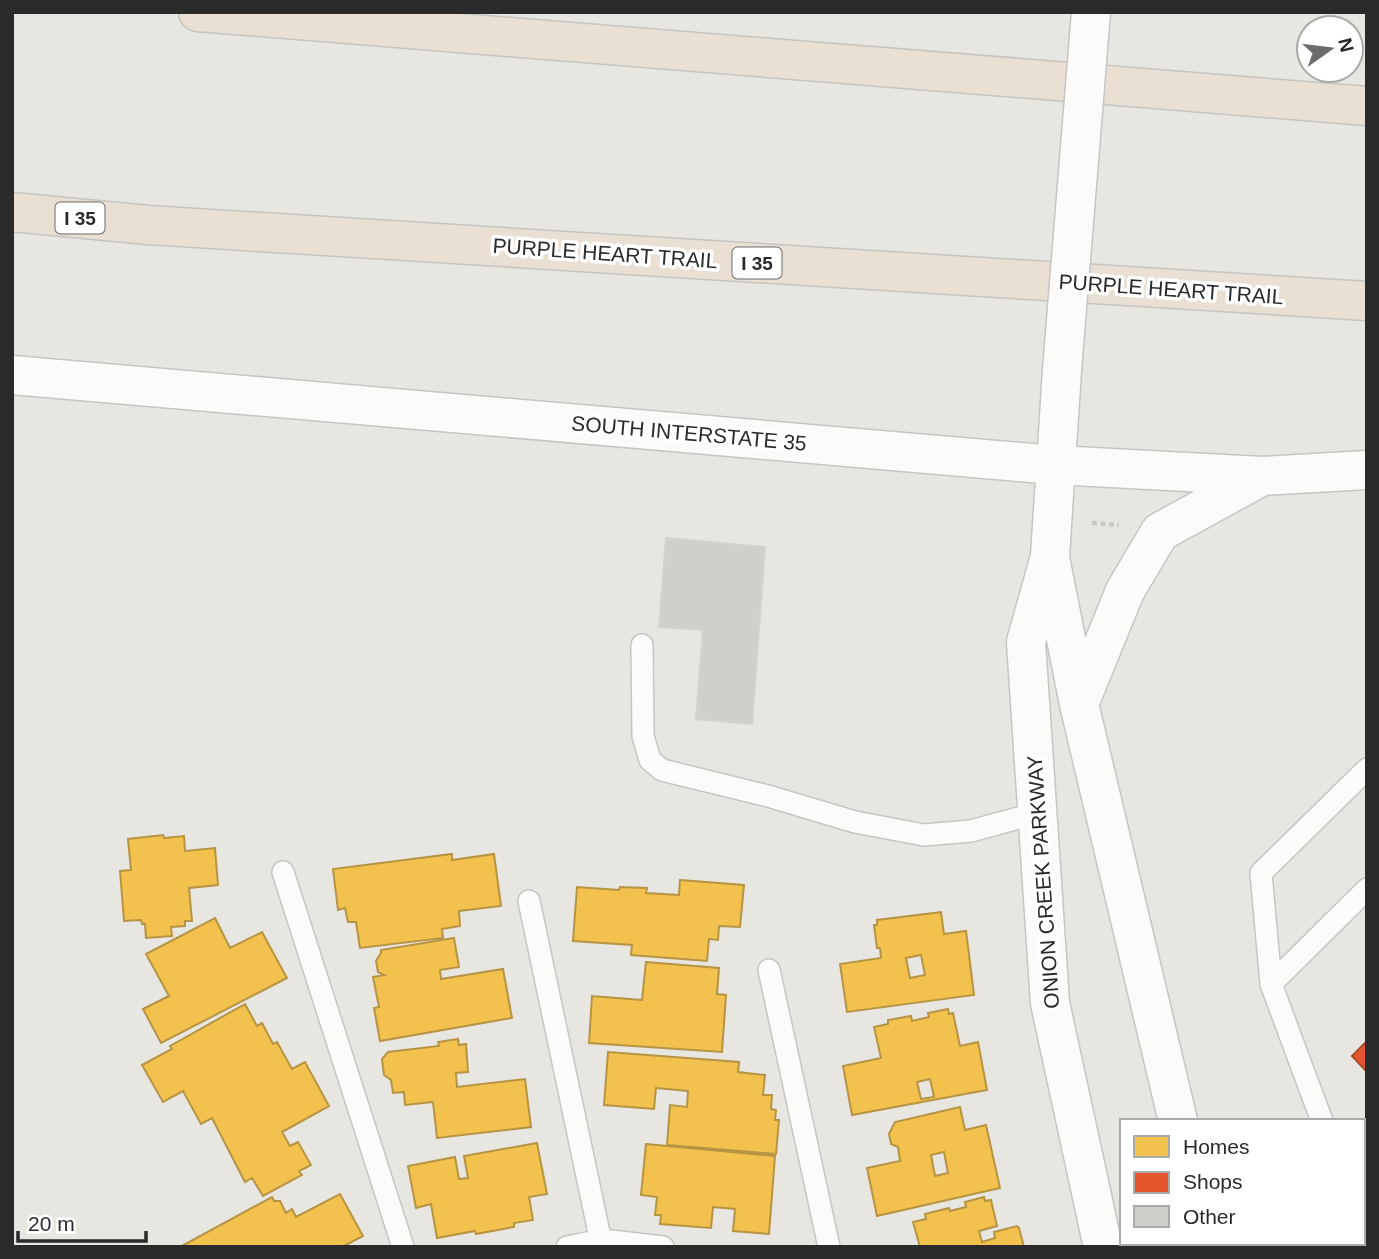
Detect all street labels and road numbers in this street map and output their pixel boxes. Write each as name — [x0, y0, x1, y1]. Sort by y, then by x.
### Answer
road number: I 35 — [56, 202, 104, 233]
street label: PURPLE HEART TRAIL — [492, 234, 718, 272]
road number: I 35 — [732, 247, 782, 278]
street label: PURPLE HEART TRAIL — [1058, 270, 1284, 308]
street label: SOUTH INTERSTATE 35 — [570, 411, 808, 455]
street label: ONION CREEK PARKWAY — [1023, 755, 1063, 1009]

